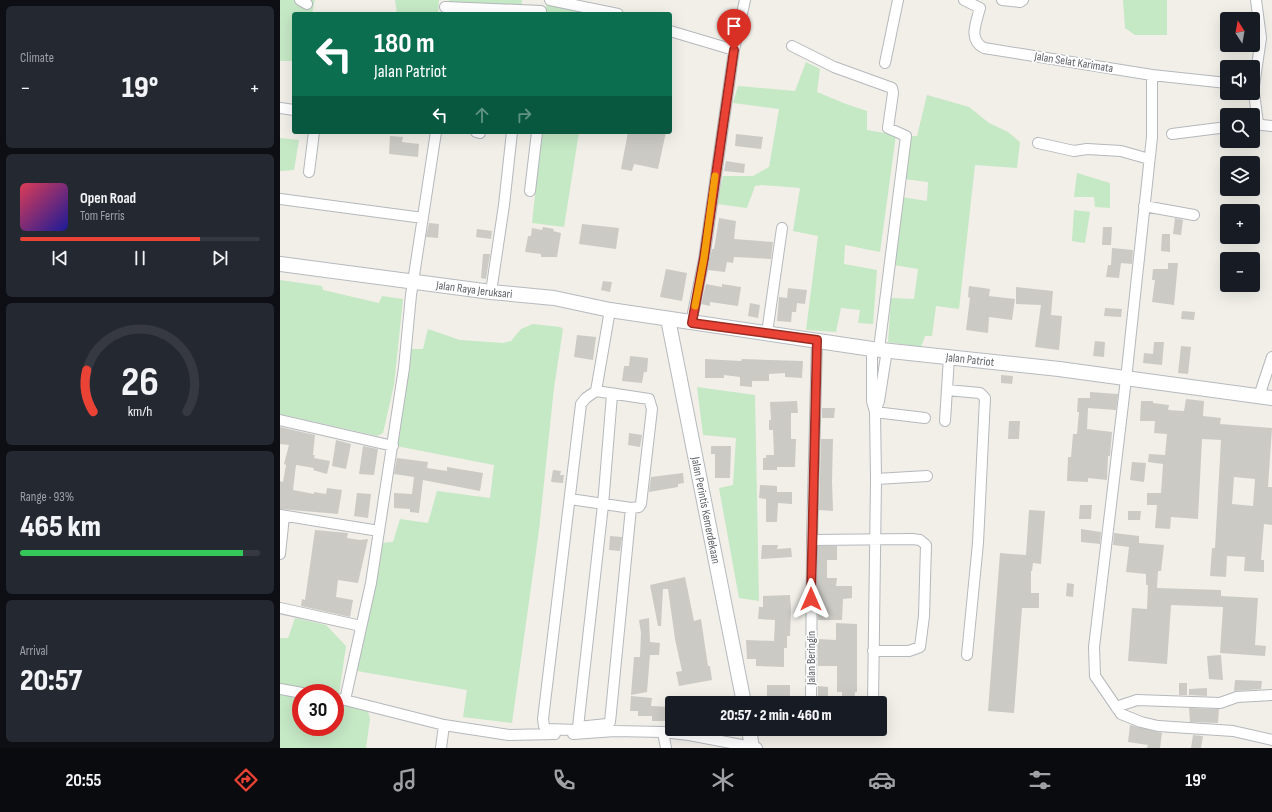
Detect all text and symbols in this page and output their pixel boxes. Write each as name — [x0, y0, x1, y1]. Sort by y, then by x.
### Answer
pin — [717, 9, 751, 50]
north arrow — [1220, 12, 1260, 52]
map controls — [1220, 12, 1260, 292]
icon: arrive — [723, 15, 745, 37]
text: 180 m — [374, 27, 434, 60]
icon: left — [308, 28, 360, 80]
street label: Jalan Selat Karimata — [1032, 49, 1115, 76]
text: Climate — [20, 50, 54, 66]
button: sound — [1220, 60, 1260, 100]
text: Jalan Patriot — [374, 61, 447, 82]
text: 19° — [122, 70, 158, 106]
text: − — [20, 75, 31, 102]
text: + — [249, 75, 260, 102]
icon: left — [429, 104, 451, 126]
icon: ahead — [471, 104, 493, 126]
icon: right — [513, 104, 535, 126]
button: search — [1220, 108, 1260, 148]
button: layers — [1220, 156, 1260, 196]
text: Open Road — [80, 189, 136, 208]
button: + — [1220, 204, 1260, 244]
text: Tom Ferris — [80, 208, 125, 224]
icon: previous — [49, 247, 71, 269]
icon: pause — [129, 247, 151, 269]
icon: next — [209, 247, 231, 269]
button: − — [1220, 252, 1260, 292]
street label: Jalan Raya Jeruksari — [434, 278, 513, 302]
street label: Jalan Patriot — [944, 350, 995, 370]
text: 26 — [121, 358, 159, 407]
text: km/h — [128, 403, 152, 420]
street label: Jalan Perintis Kemerdekaan — [687, 455, 723, 565]
text: Range · 93% — [20, 489, 74, 505]
text: 465 km — [20, 509, 101, 545]
position arrow — [790, 578, 832, 620]
street label: Jalan Beringin — [804, 631, 819, 686]
text: Arrival — [20, 643, 48, 659]
text: 20:57 — [20, 663, 82, 699]
speed limit sign: 30 — [292, 684, 344, 736]
text: 20:57 · 2 min · 460 m — [720, 706, 832, 725]
icon: directions — [232, 766, 260, 794]
icon: music — [391, 766, 419, 794]
icon: phone — [550, 766, 578, 794]
icon: climate — [709, 766, 737, 794]
icon: car — [868, 766, 896, 794]
icon: filters — [1026, 766, 1054, 794]
text: 20:55 — [65, 770, 101, 791]
text: 19° — [1185, 770, 1206, 791]

